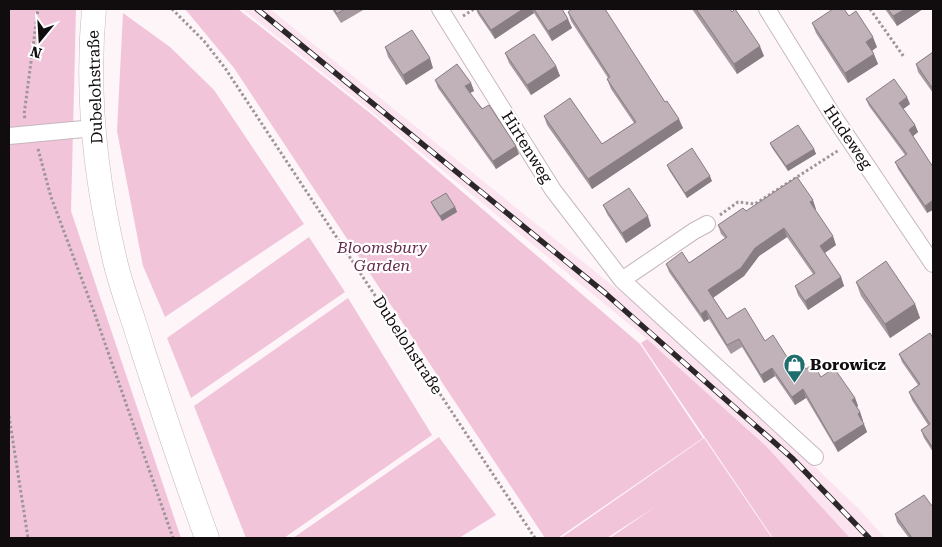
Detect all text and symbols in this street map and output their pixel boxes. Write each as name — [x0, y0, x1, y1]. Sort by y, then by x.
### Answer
north arrow — [15, 15, 65, 65]
street label: Dubelohstraße — [84, 30, 106, 144]
text: N — [28, 43, 44, 62]
street label: Hudeweg — [820, 101, 877, 173]
street label: Hirtenweg — [498, 108, 557, 187]
park label: Bloomsbury Garden — [336, 238, 428, 275]
street label: Dubelohstraße — [369, 292, 447, 398]
shop icon: Borowicz — [782, 352, 806, 383]
place label: Borowicz — [810, 355, 886, 374]

